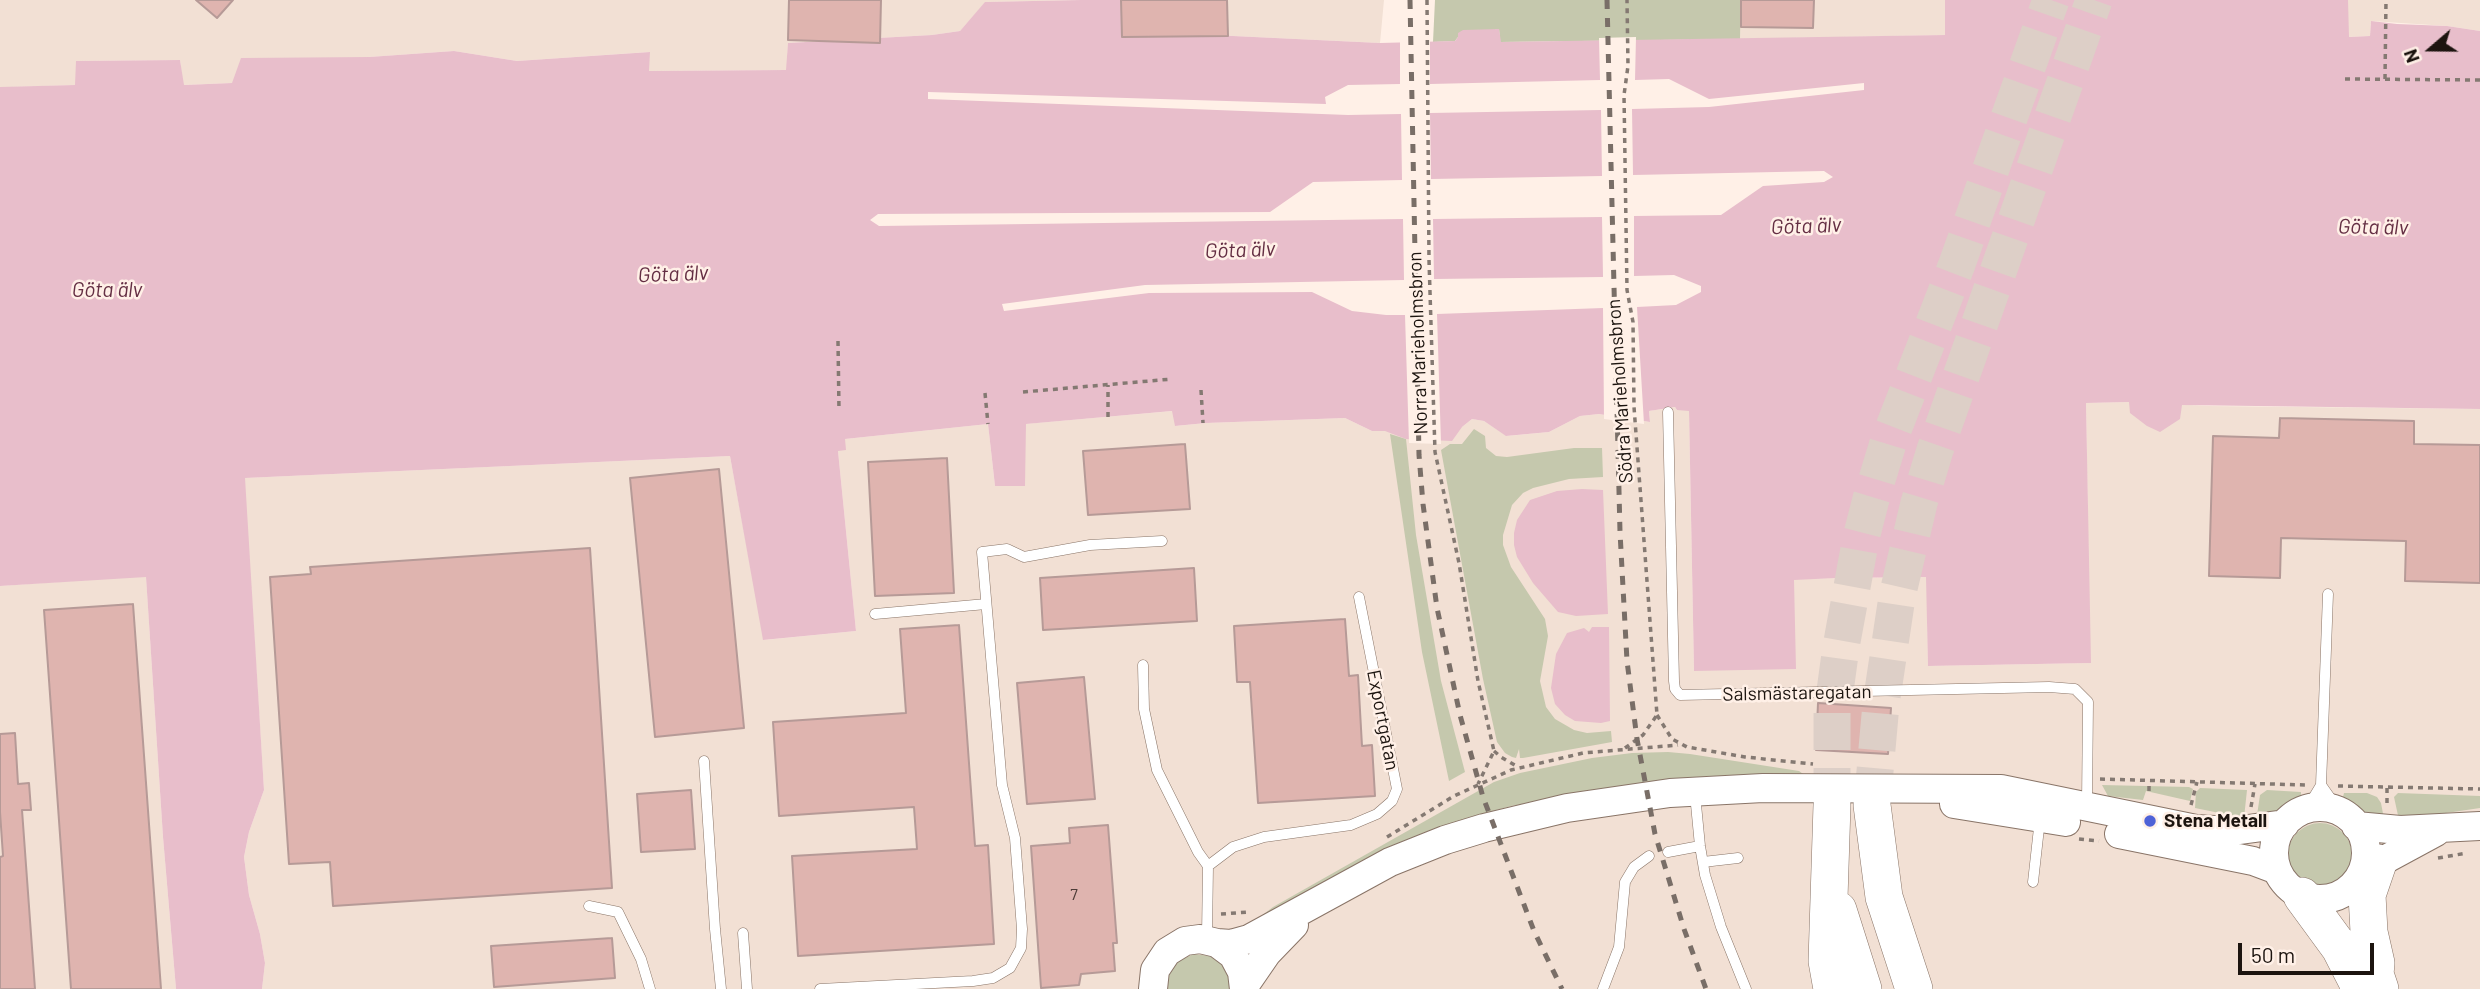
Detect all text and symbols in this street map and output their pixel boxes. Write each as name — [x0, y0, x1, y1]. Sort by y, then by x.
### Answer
north arrow — [2396, 14, 2466, 84]
text: N — [2398, 46, 2424, 66]
water label: Göta älv — [1770, 212, 1842, 240]
water label: Göta älv — [2338, 214, 2408, 240]
water label: Göta älv — [1204, 236, 1276, 264]
street label: Norra Marieholmsbron — [1403, 251, 1433, 435]
water label: Göta älv — [637, 260, 709, 288]
water label: Göta älv — [72, 277, 142, 303]
street label: Södra Marieholmsbron — [1602, 298, 1638, 484]
street label: Exportgatan — [1362, 668, 1404, 772]
street label: Salsmästaregatan — [1722, 680, 1872, 706]
place label: Stena Metall — [2164, 810, 2267, 832]
marker: Stena Metall — [2142, 813, 2158, 829]
house number: 7 — [1070, 885, 1078, 905]
scale bar — [2242, 930, 2378, 974]
text: 50 m — [2251, 942, 2295, 967]

